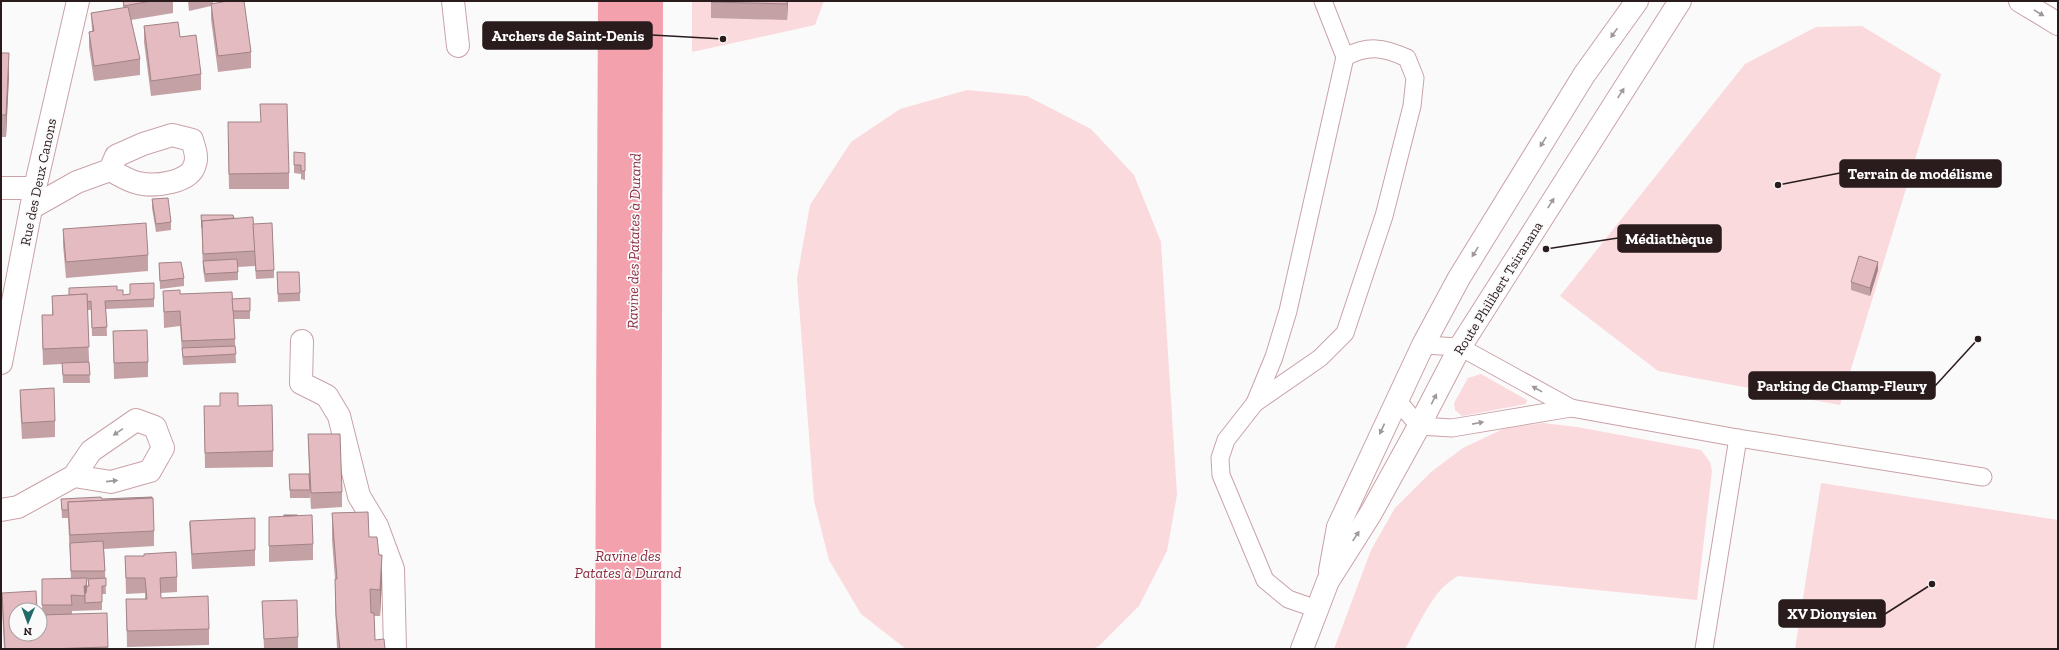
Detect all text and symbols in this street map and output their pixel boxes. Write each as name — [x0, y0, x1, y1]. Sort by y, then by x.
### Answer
one-way arrow — [2033, 9, 2045, 16]
callout: Archers de Saint-Denis — [483, 22, 652, 49]
text: Archers de Saint-Denis — [492, 27, 644, 45]
one-way arrow — [1610, 27, 1618, 38]
one-way arrow — [1617, 88, 1625, 99]
street label: Rue des Deux Canons — [17, 117, 60, 247]
one-way arrow — [1539, 137, 1547, 147]
water label: Ravine des Patates à Durand — [623, 153, 645, 329]
callout: Terrain de modélisme — [1840, 160, 2001, 187]
text: Terrain de modélisme — [1848, 165, 1992, 183]
one-way arrow — [1547, 198, 1555, 208]
street label: Route Philibert Tsiranana — [1450, 218, 1547, 358]
callout: Médiathèque — [1618, 225, 1721, 252]
text: Médiathèque — [1625, 230, 1713, 248]
one-way arrow — [1471, 247, 1479, 257]
callout: Parking de Champ-Fleury — [1749, 372, 1935, 399]
text: Parking de Champ-Fleury — [1757, 377, 1927, 395]
one-way arrow — [1531, 385, 1542, 392]
one-way arrow — [1431, 393, 1437, 404]
one-way arrow — [1472, 420, 1484, 426]
one-way arrow — [1379, 424, 1385, 435]
one-way arrow — [113, 428, 124, 436]
one-way arrow — [106, 477, 118, 484]
one-way arrow — [1353, 530, 1360, 542]
water label: Ravine des Patates à Durand — [575, 547, 682, 582]
callout: XV Dionysien — [1779, 600, 1885, 627]
north arrow — [8, 602, 48, 642]
text: XV Dionysien — [1787, 605, 1877, 623]
text: N — [23, 625, 32, 638]

